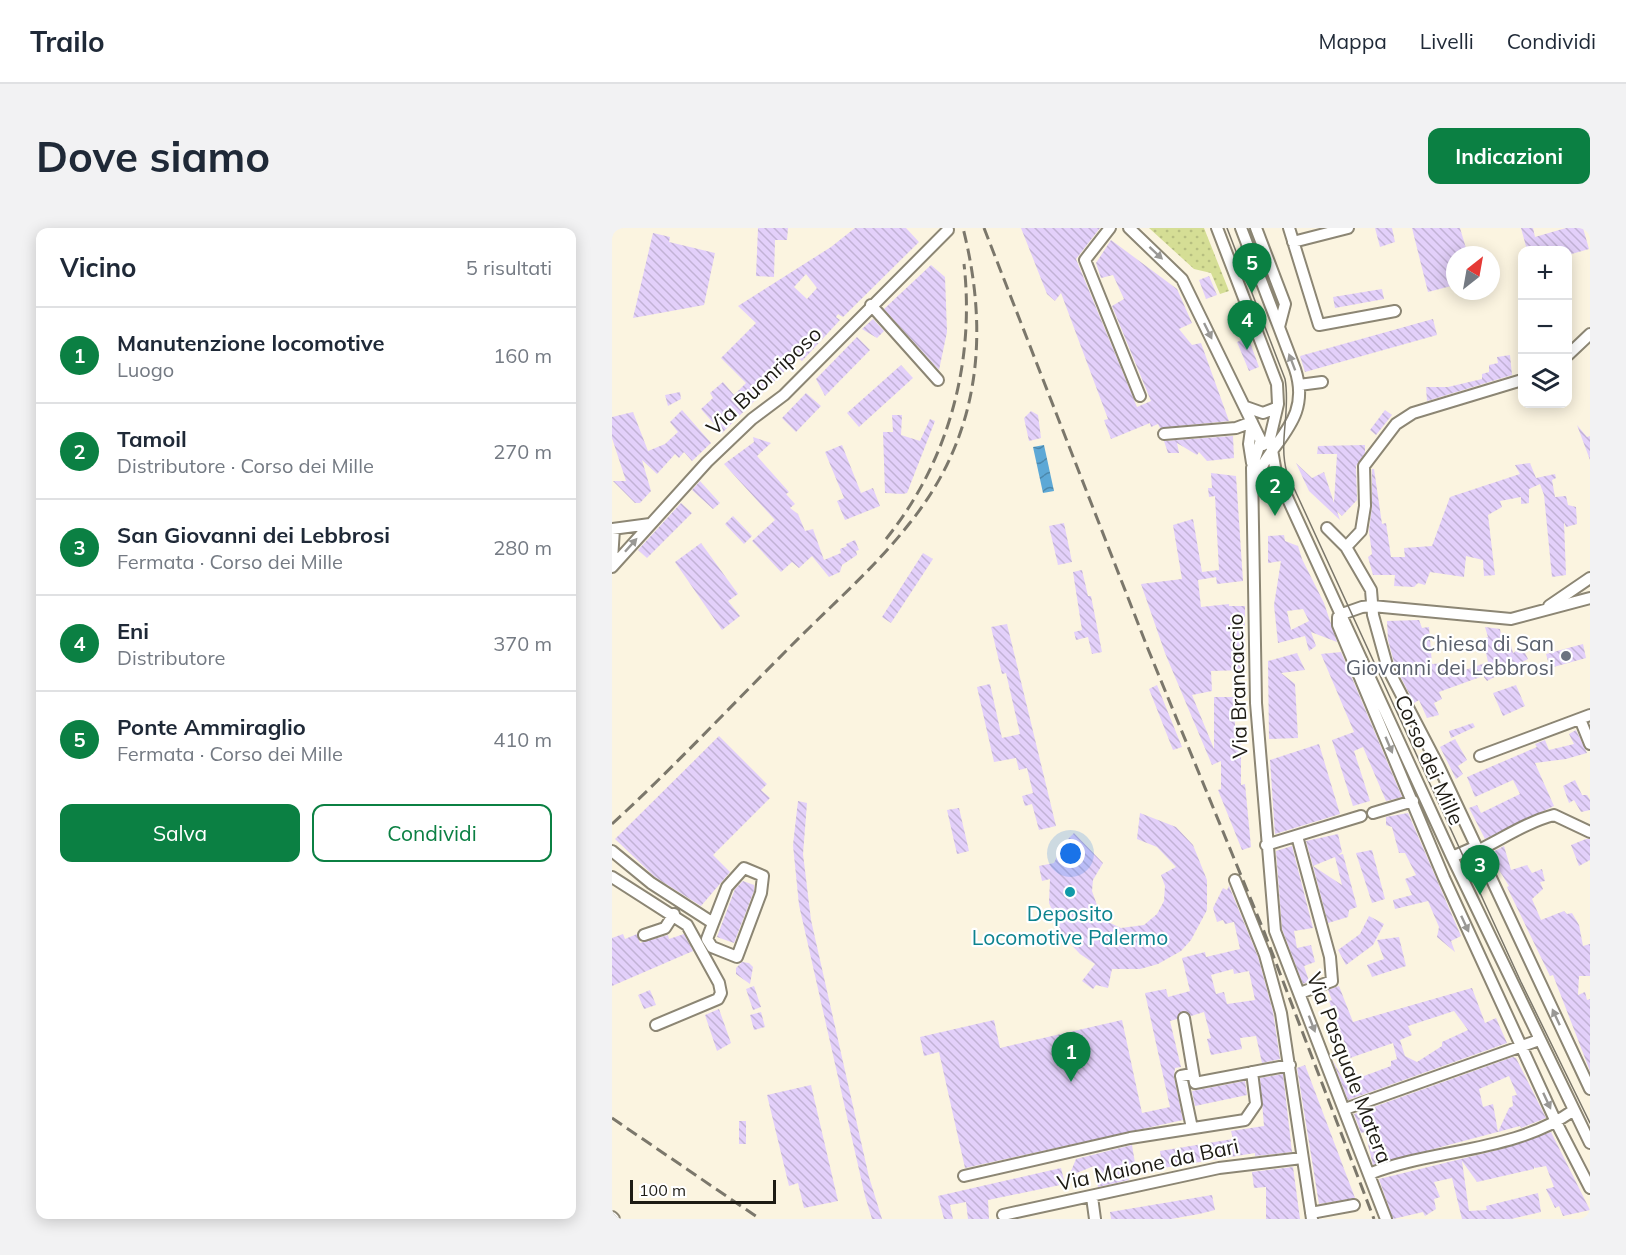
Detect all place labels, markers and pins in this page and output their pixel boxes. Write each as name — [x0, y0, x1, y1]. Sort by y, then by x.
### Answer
pin: 5 — [1232, 244, 1272, 293]
pin: 4 — [1228, 300, 1266, 350]
pin: 2 — [1256, 466, 1294, 516]
place label: Chiesa di San Giovanni dei Lebbrosi — [1346, 630, 1554, 680]
marker: Chiesa di San Giovanni dei Lebbrosi — [1559, 649, 1573, 663]
pin: 3 — [1460, 846, 1500, 895]
marker: Deposito Locomotive Palermo — [1063, 885, 1077, 899]
place label: Deposito Locomotive Palermo — [972, 900, 1168, 950]
pin: 1 — [1052, 1032, 1090, 1082]

